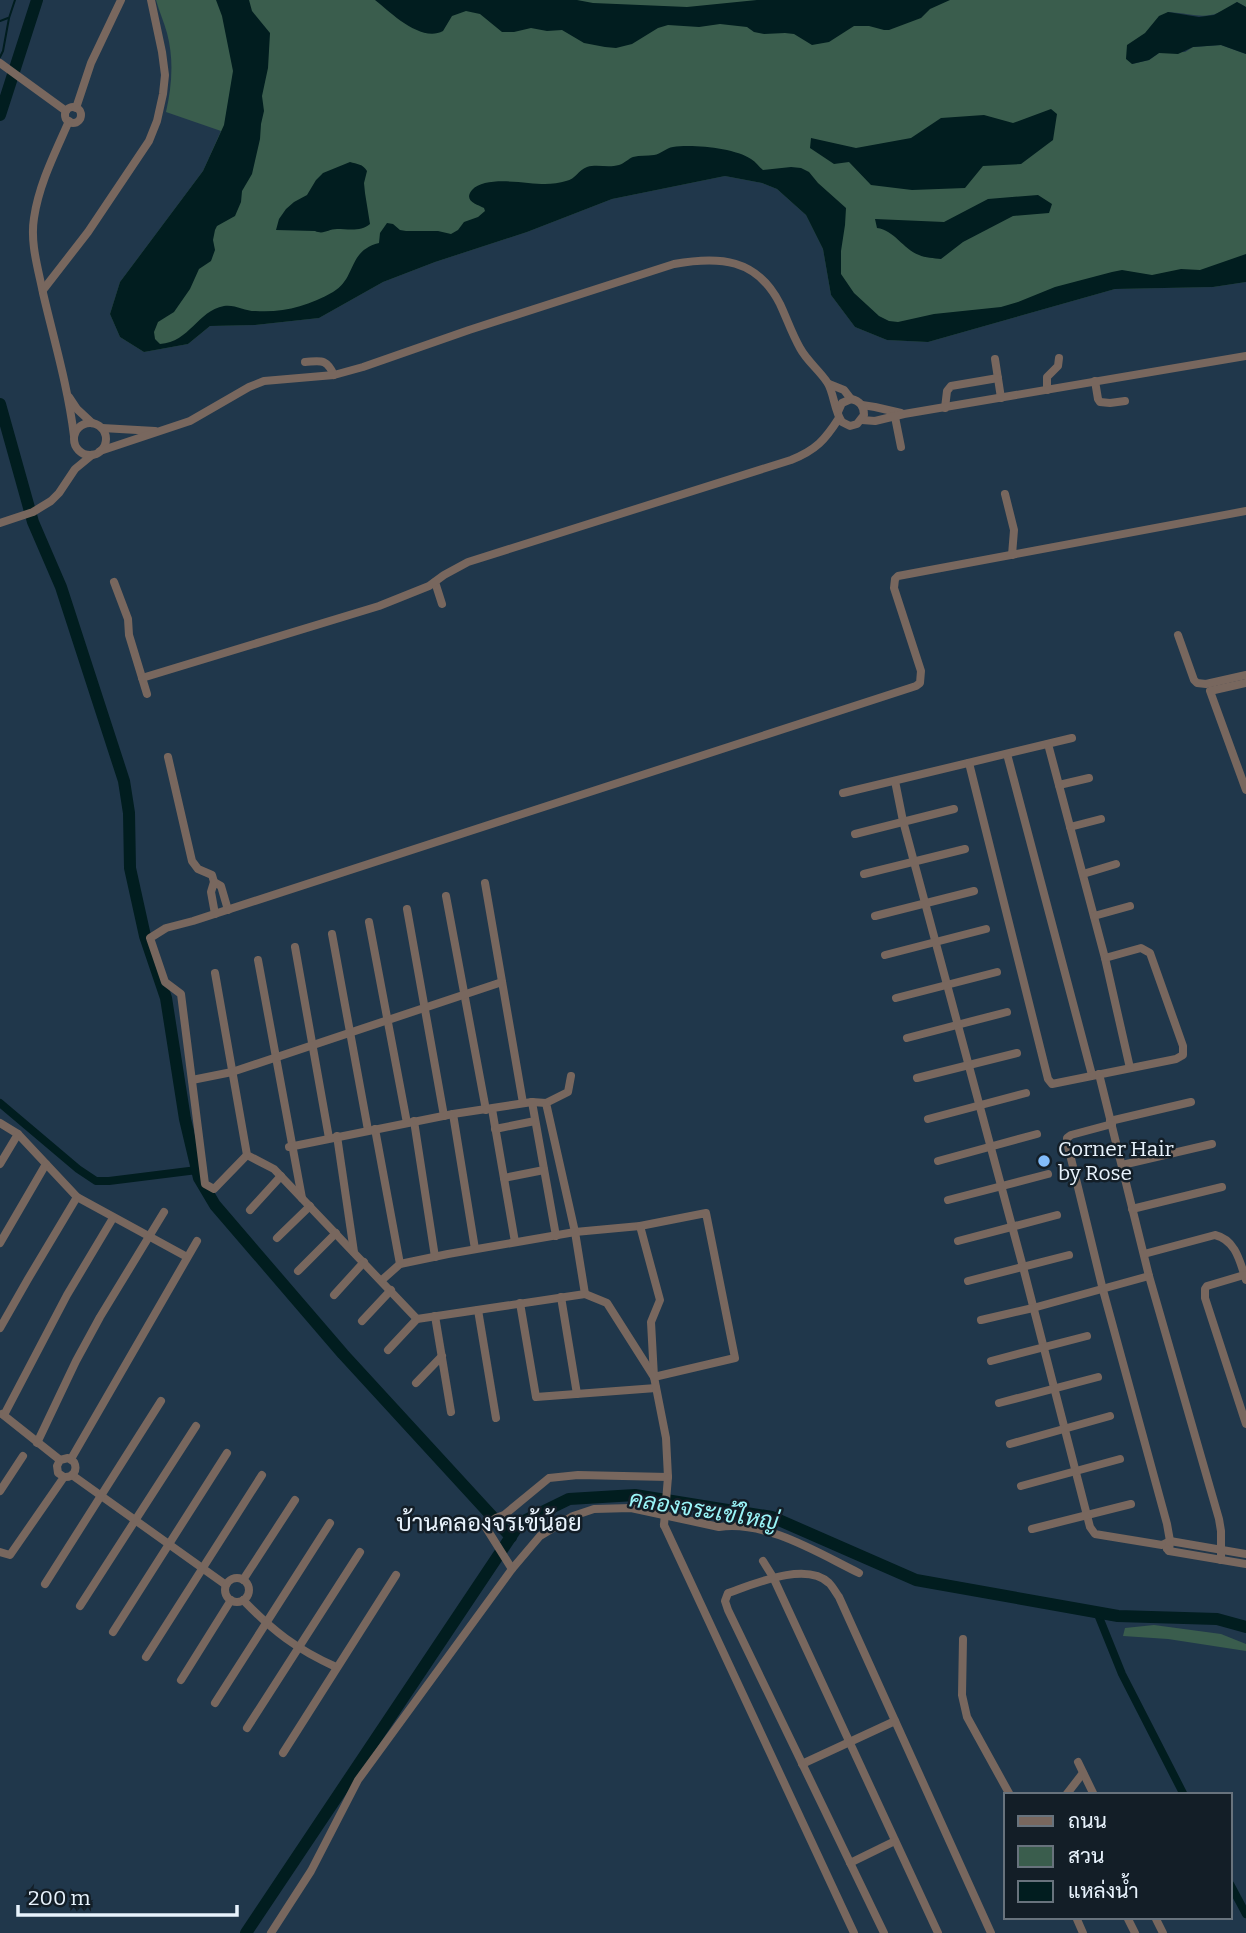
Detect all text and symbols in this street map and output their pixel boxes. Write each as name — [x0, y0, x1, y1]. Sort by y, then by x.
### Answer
place label: Corner Hair by Rose — [1058, 1136, 1174, 1186]
marker: Corner Hair by Rose — [1036, 1153, 1052, 1169]
water label: คลองจระเข้ใหญ่ — [627, 1482, 782, 1536]
district label: บ้านคลองจรเข้น้อย — [396, 1508, 582, 1537]
legend — [1004, 1793, 1232, 1919]
text: ถนน — [1068, 1808, 1107, 1834]
text: สวน — [1068, 1843, 1104, 1869]
text: แหล่งน้ำ — [1068, 1873, 1139, 1904]
scale bar — [18, 1874, 236, 1918]
text: 200 m — [28, 1885, 91, 1911]

